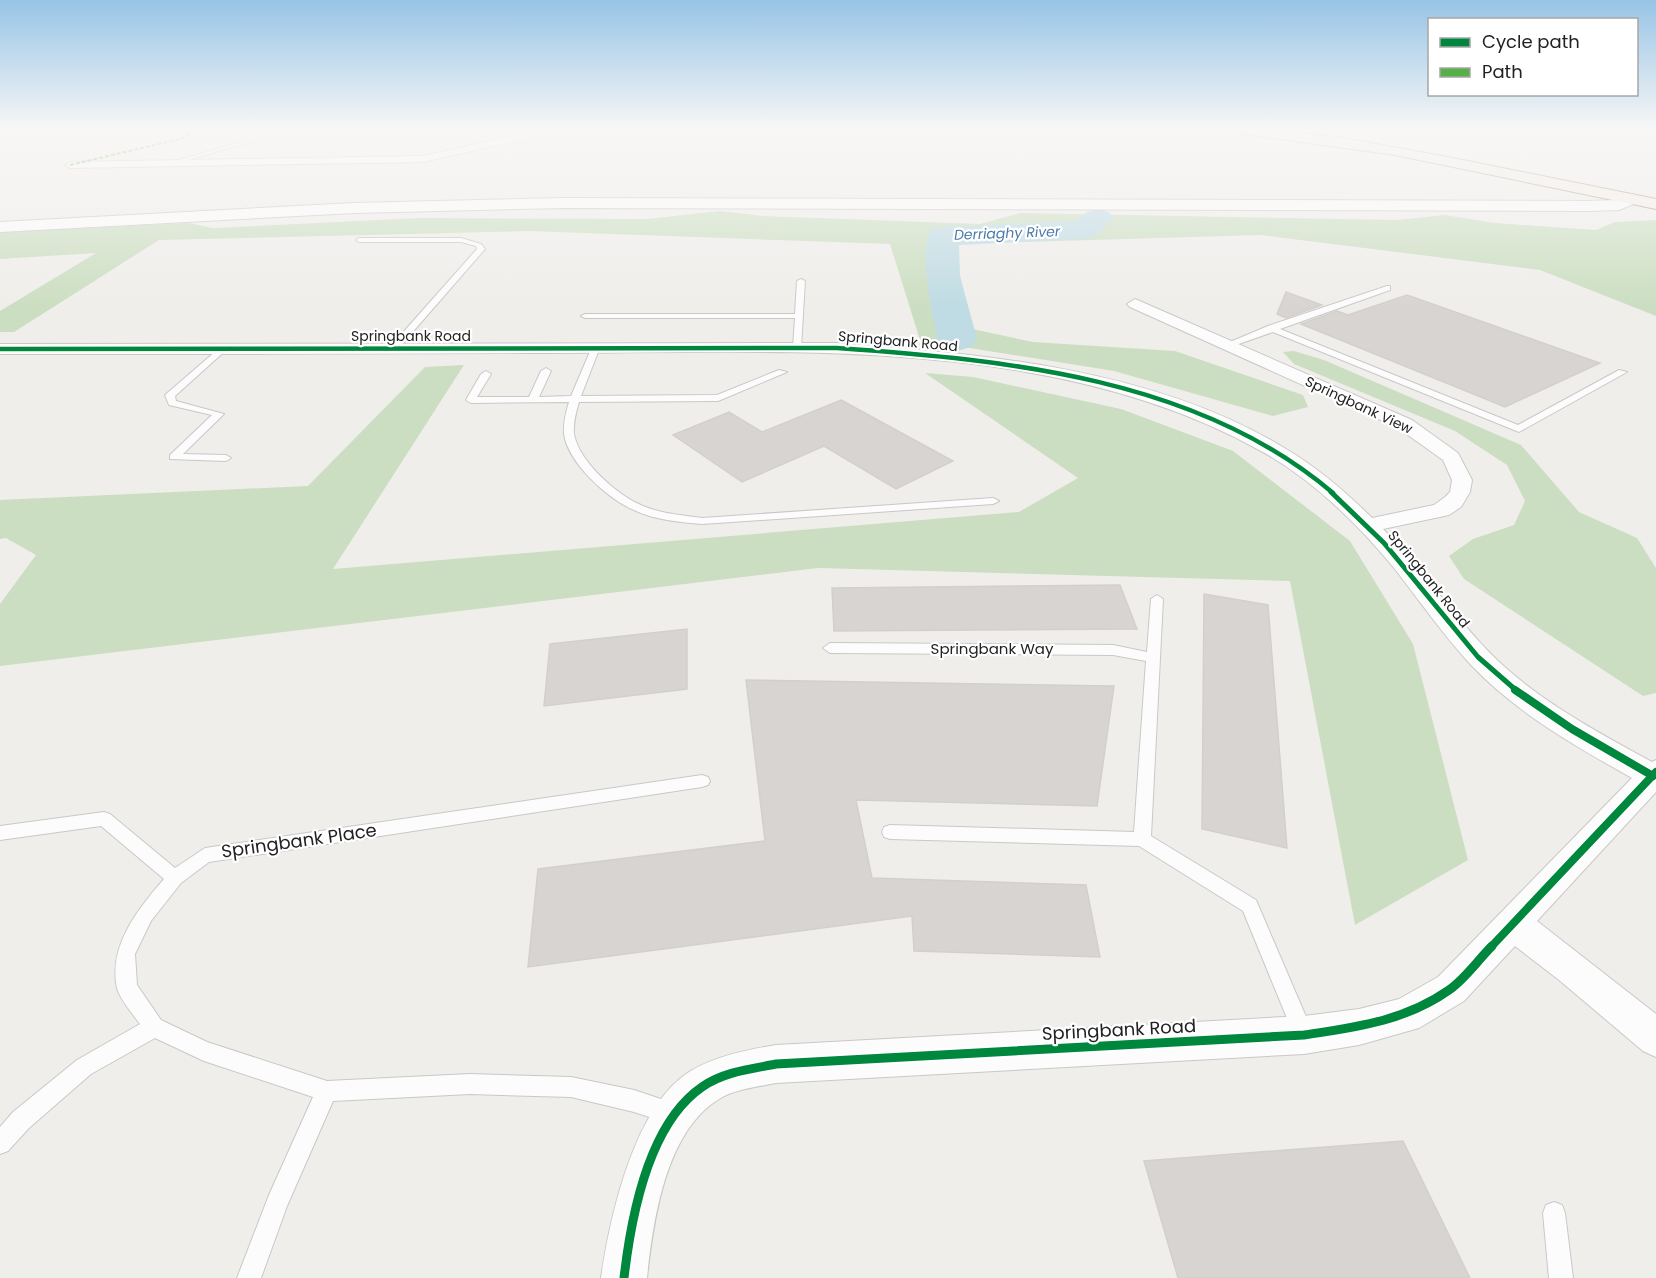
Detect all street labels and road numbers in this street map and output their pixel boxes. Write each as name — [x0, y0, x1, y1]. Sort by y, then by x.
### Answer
street label: Springbank Road — [351, 326, 471, 346]
street label: Springbank Road — [837, 326, 959, 356]
street label: Springbank View — [1302, 371, 1417, 439]
street label: Springbank Road — [1383, 526, 1475, 632]
street label: Springbank Way — [931, 638, 1054, 659]
street label: Springbank Place — [220, 817, 378, 864]
street label: Springbank Road — [1041, 1013, 1197, 1046]

